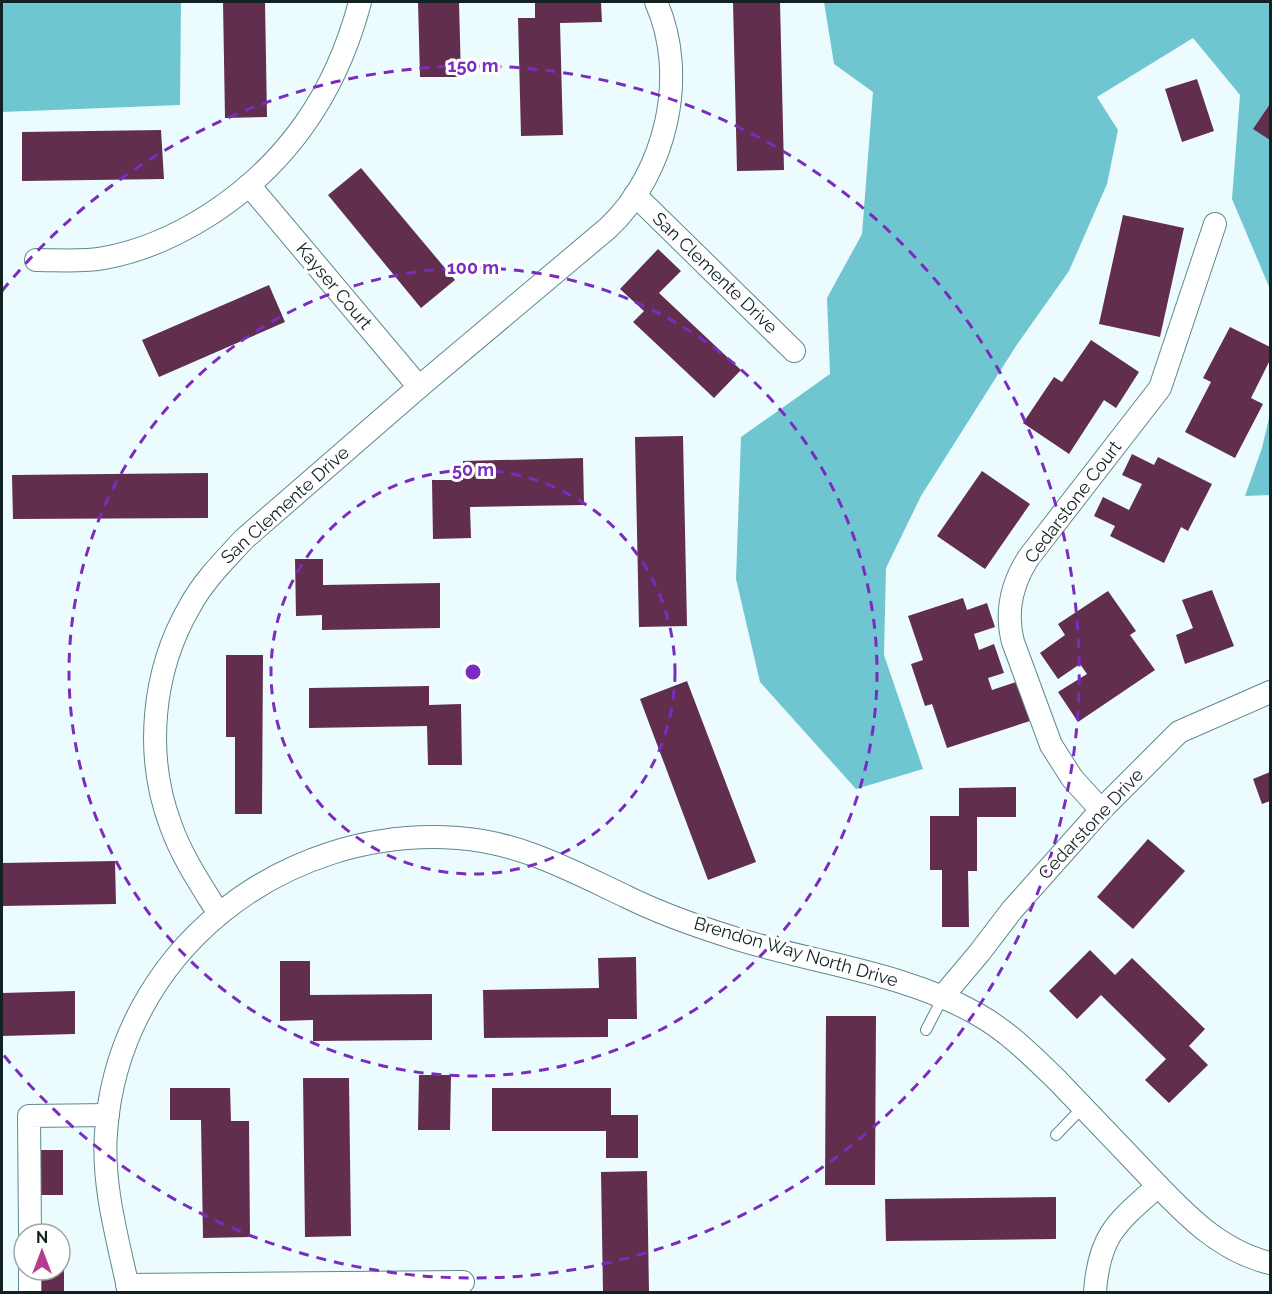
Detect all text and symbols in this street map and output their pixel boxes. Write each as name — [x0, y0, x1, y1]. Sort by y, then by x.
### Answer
text: 150 m — [448, 55, 499, 76]
street label: San Clemente Drive — [649, 208, 782, 338]
street label: Kayser Court — [292, 238, 377, 333]
text: 100 m — [447, 257, 499, 278]
street label: Cedarstone Court — [1020, 437, 1125, 567]
street label: San Clemente Drive — [216, 441, 353, 568]
text: 50 m — [452, 459, 494, 480]
centre of rings — [463, 662, 483, 682]
street label: Cedarstone Drive — [1034, 763, 1148, 884]
street label: Brendon Way North Drive — [692, 912, 901, 991]
north arrow — [12, 1222, 72, 1282]
text: N — [36, 1228, 48, 1247]

